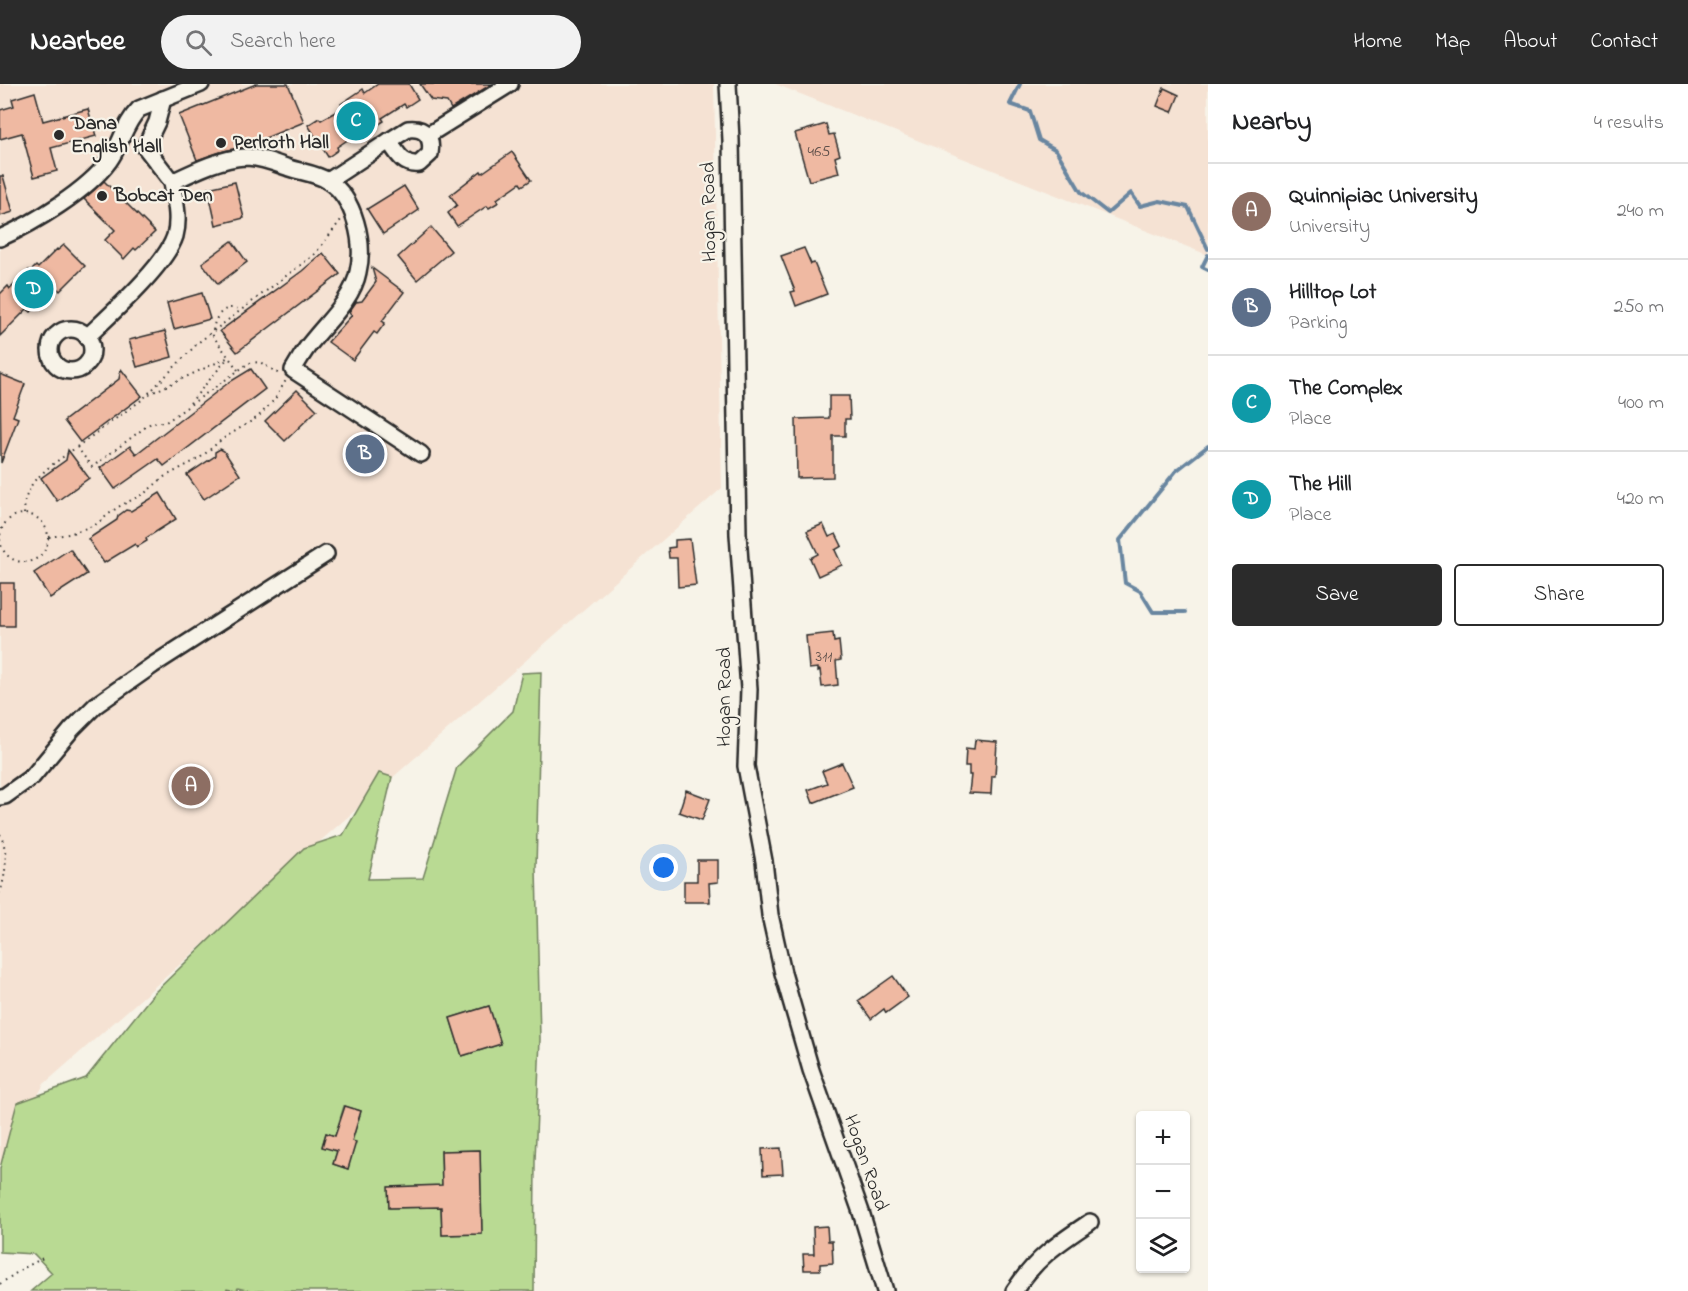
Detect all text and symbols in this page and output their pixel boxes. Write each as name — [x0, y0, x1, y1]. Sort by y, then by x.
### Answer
search box — [161, 15, 581, 69]
text: Nearbee — [30, 22, 125, 63]
icon: search — [182, 26, 215, 59]
text: Search here — [230, 26, 336, 58]
text: Home — [1353, 27, 1402, 57]
text: Map — [1435, 27, 1470, 57]
text: About — [1503, 27, 1557, 57]
text: Contact — [1590, 27, 1658, 57]
pin: C — [336, 99, 376, 144]
text: Nearby — [1232, 104, 1311, 142]
text: 4 results — [1594, 109, 1664, 138]
place label: Dana English Hall — [70, 110, 162, 163]
marker: Dana English Hall — [52, 128, 66, 142]
place label: Perlroth Hall — [233, 129, 329, 158]
marker: Perlroth Hall — [214, 136, 228, 150]
house number: 465 — [808, 140, 830, 164]
street label: Hogan Road — [695, 162, 726, 262]
text: Quinnipiac University — [1289, 181, 1478, 213]
place label: Bobcat Den — [113, 182, 213, 211]
marker: Bobcat Den — [95, 189, 109, 203]
text: A — [1245, 197, 1258, 226]
text: 240 m — [1617, 197, 1664, 226]
text: University — [1289, 213, 1370, 242]
pin: D — [15, 266, 54, 312]
text: Hilltop Lot — [1289, 277, 1376, 309]
text: B — [1245, 293, 1258, 322]
text: 250 m — [1613, 293, 1664, 322]
text: Parking — [1289, 309, 1348, 338]
text: The Complex — [1289, 373, 1403, 405]
text: C — [1246, 389, 1257, 418]
text: 400 m — [1618, 389, 1664, 418]
text: Place — [1289, 405, 1331, 434]
pin: B — [346, 432, 385, 476]
text: The Hill — [1289, 469, 1352, 501]
text: D — [1244, 485, 1259, 514]
text: 420 m — [1617, 485, 1664, 514]
text: Place — [1289, 501, 1331, 530]
button: Save — [1232, 564, 1442, 626]
button: Share — [1454, 564, 1664, 626]
house number: 311 — [816, 645, 832, 669]
street label: Hogan Road — [711, 647, 741, 747]
pin: A — [172, 764, 210, 808]
your location — [649, 853, 678, 882]
street label: Hogan Road — [834, 1111, 895, 1215]
map controls — [1136, 1111, 1190, 1273]
button: + — [1136, 1111, 1190, 1165]
button: − — [1136, 1165, 1190, 1219]
button: layers — [1136, 1219, 1190, 1273]

